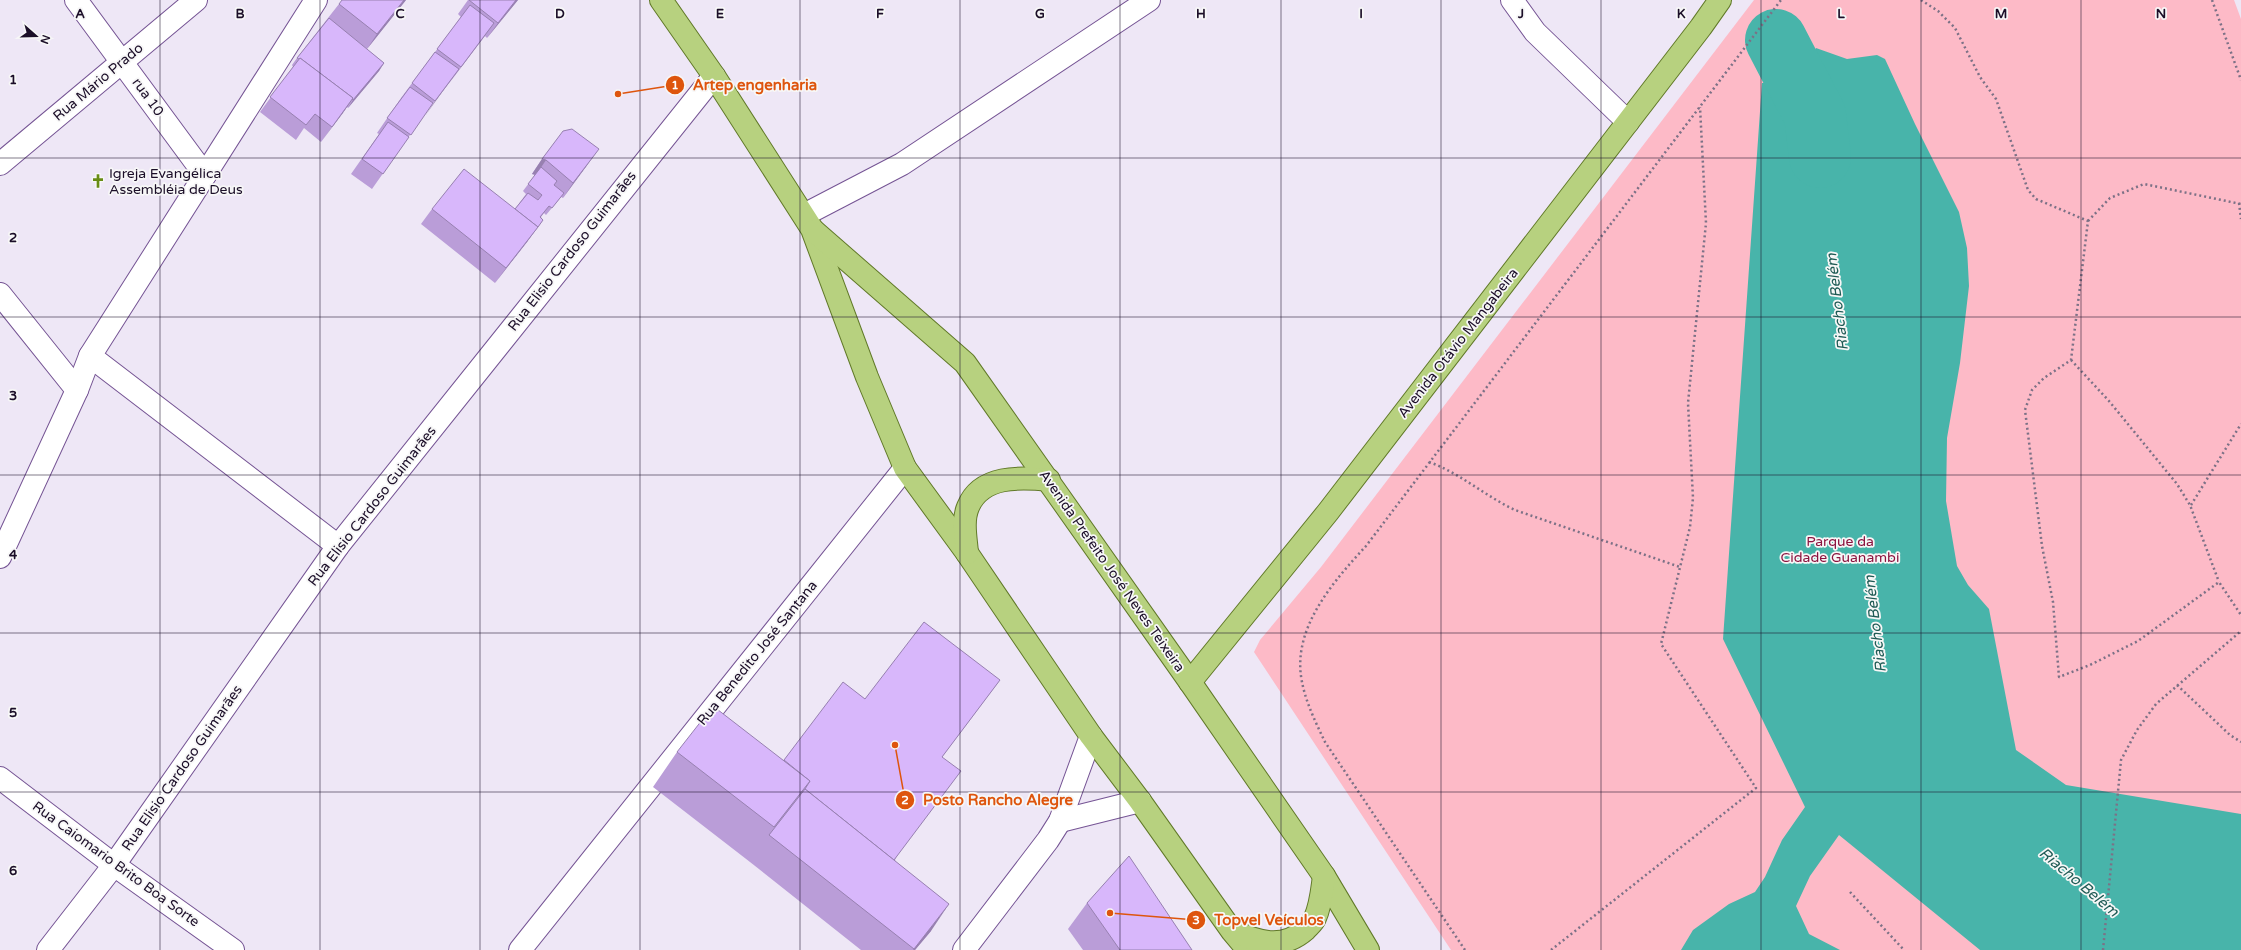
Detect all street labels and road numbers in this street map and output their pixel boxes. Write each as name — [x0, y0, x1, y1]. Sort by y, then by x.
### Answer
street label: Rua Mário Prado — [50, 39, 146, 125]
street label: rua 10 — [128, 75, 168, 120]
street label: Rua Elisio Cardoso Guimarães — [504, 167, 640, 334]
street label: Avenida Otávio Mangabeira — [1394, 265, 1522, 421]
street label: Rua Elisio Cardoso Guimarães — [304, 422, 440, 589]
street label: Avenida Prefeito José Neves Teixeira — [1035, 467, 1189, 675]
street label: Rua Benedito José Santana — [693, 577, 821, 729]
street label: Rua Elisio Cardoso Guimarães — [118, 682, 246, 854]
street label: Rua Caiomario Brito Boa Sorte — [29, 798, 203, 930]

